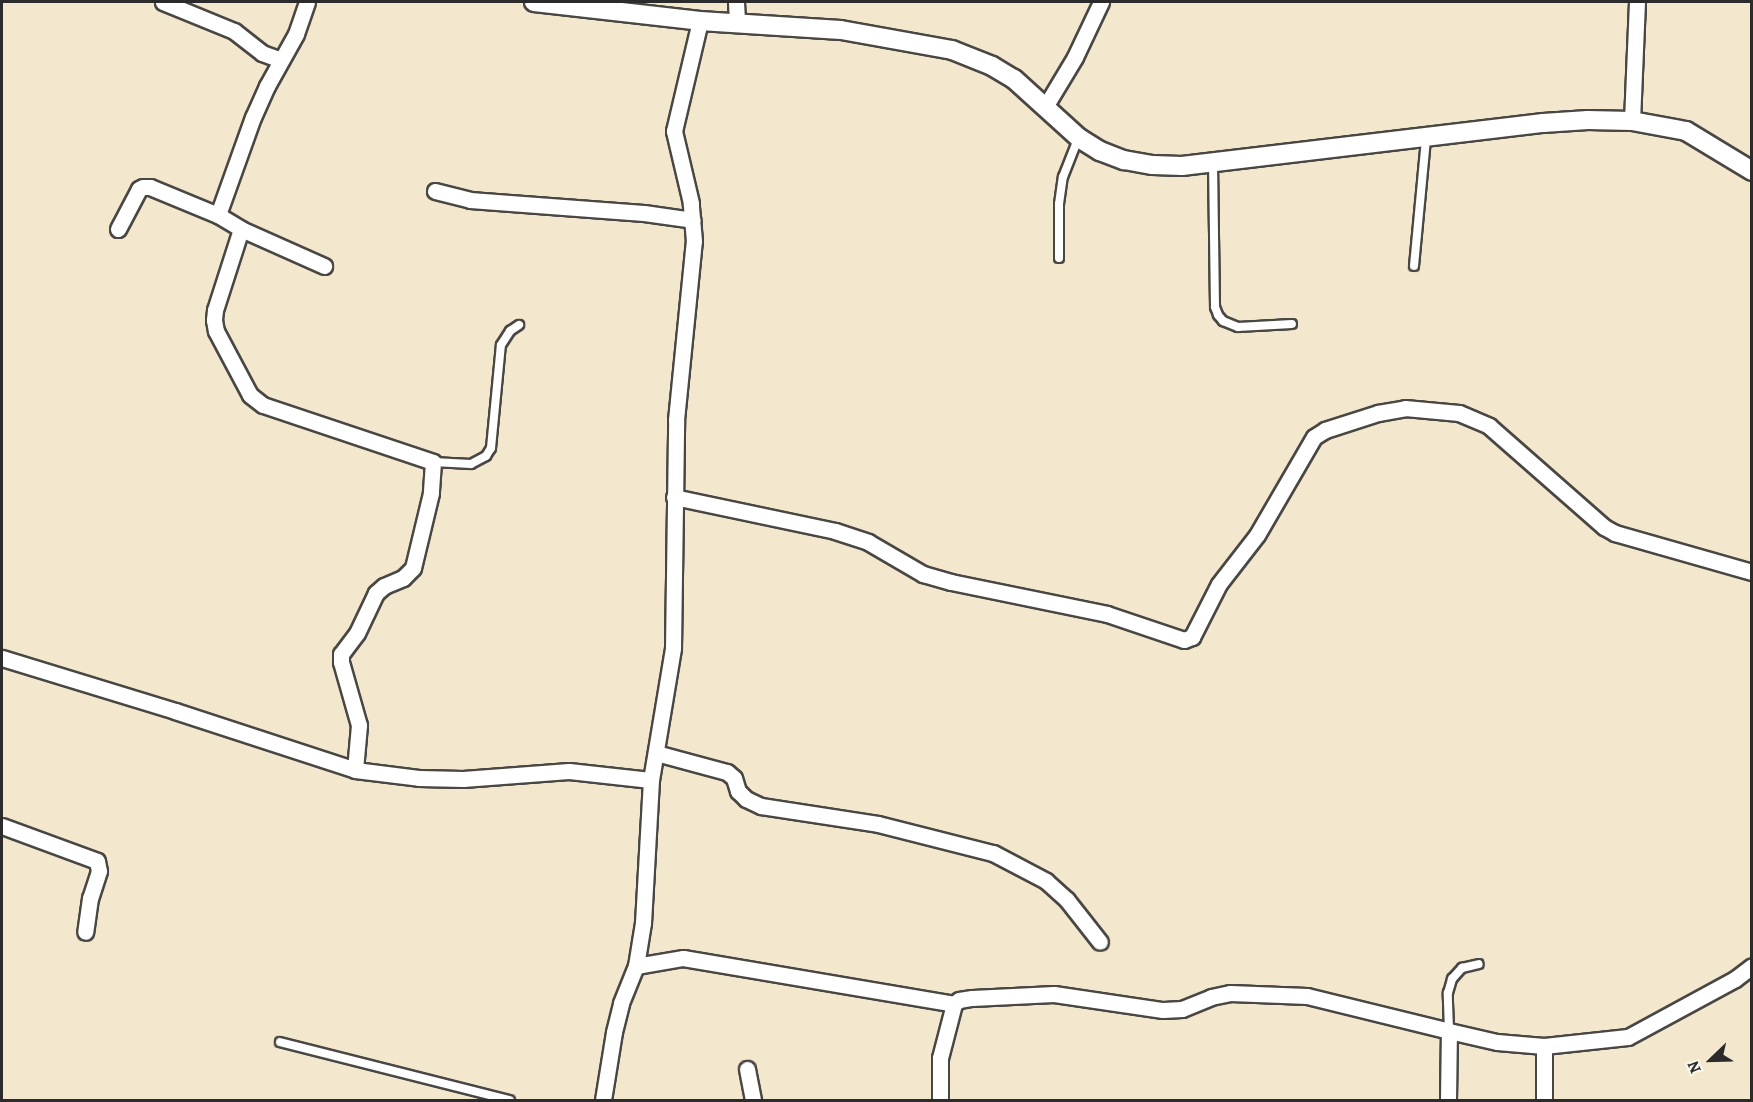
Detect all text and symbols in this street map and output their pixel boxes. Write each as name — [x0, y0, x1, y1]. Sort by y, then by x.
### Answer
north arrow — [1681, 1030, 1741, 1090]
text: N — [1682, 1057, 1707, 1077]

